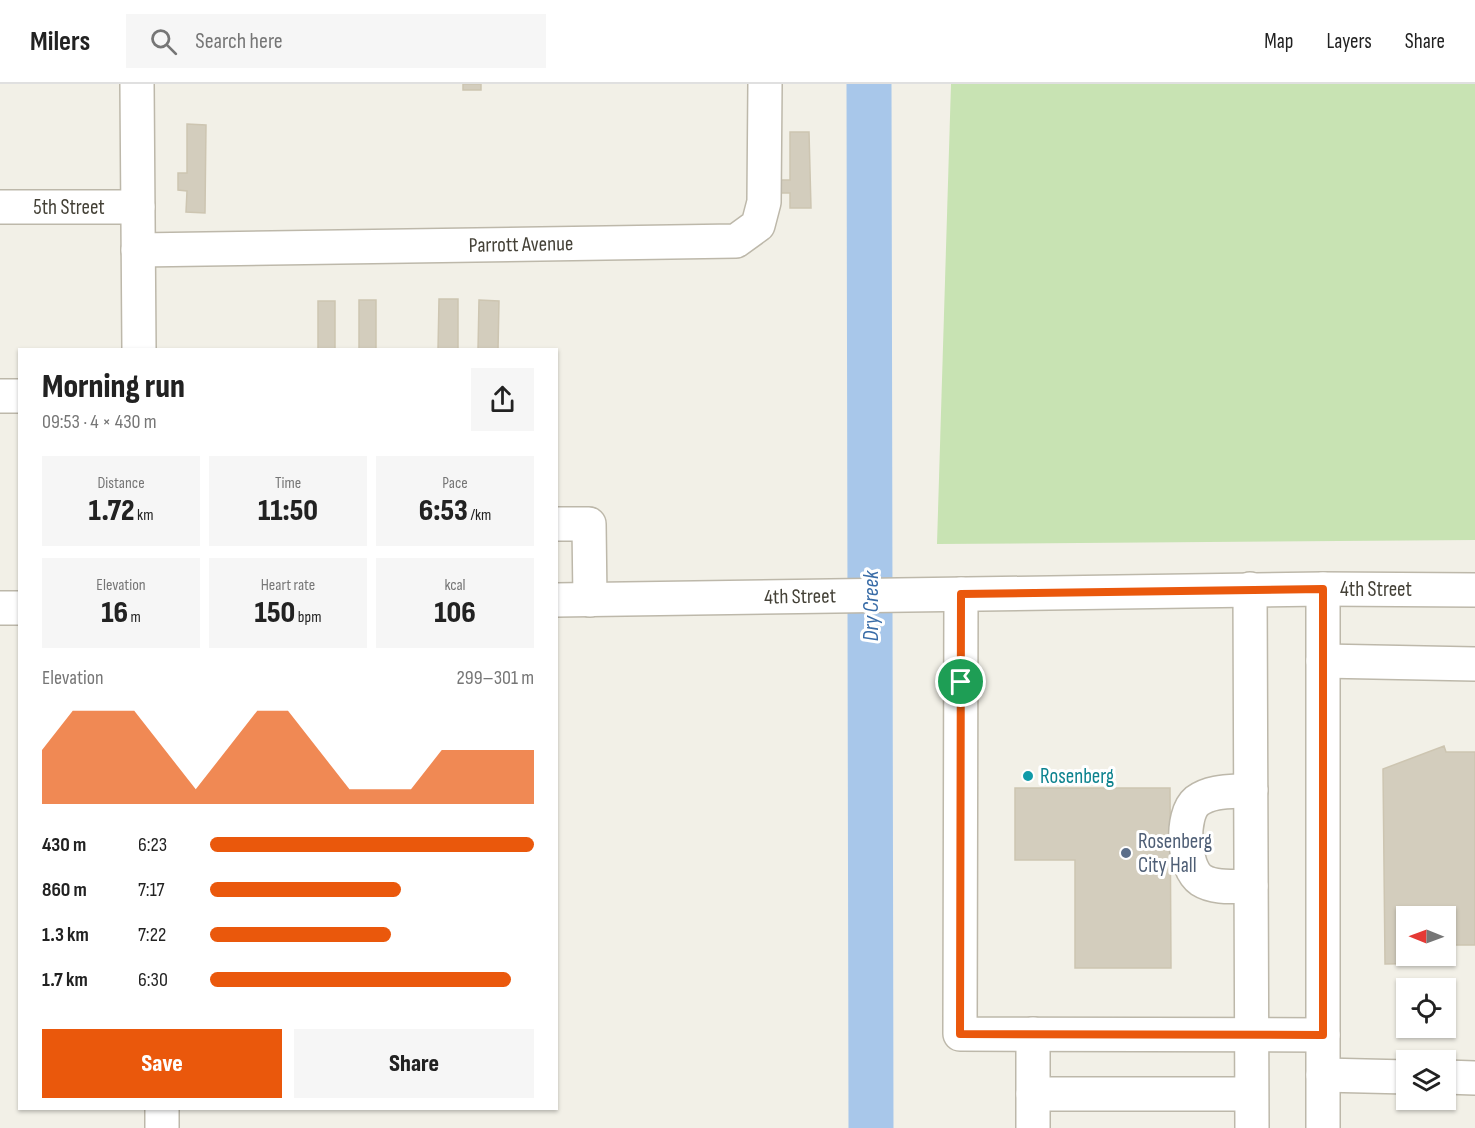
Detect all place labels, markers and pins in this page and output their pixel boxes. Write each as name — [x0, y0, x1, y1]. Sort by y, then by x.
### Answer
pin — [935, 656, 986, 707]
place label: Rosenberg — [1040, 764, 1114, 789]
marker: Rosenberg — [1021, 769, 1035, 783]
place label: Rosenberg City Hall — [1138, 829, 1212, 878]
marker: Rosenberg City Hall — [1119, 846, 1133, 860]

